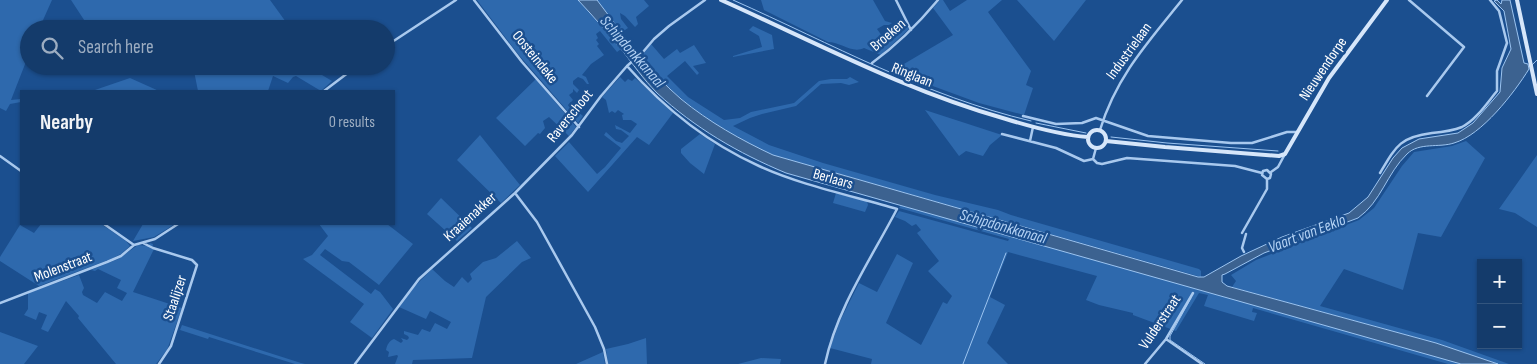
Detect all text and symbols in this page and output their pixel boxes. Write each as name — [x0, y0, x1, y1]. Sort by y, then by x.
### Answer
water label: Schipdonkkanaal — [595, 12, 669, 93]
street label: Broeken — [866, 14, 910, 56]
street label: Industrielaan — [1102, 19, 1156, 83]
search box — [20, 20, 395, 75]
street label: Oosteindeke — [508, 27, 562, 87]
icon: search — [38, 34, 66, 62]
street label: Nieuwendorpe — [1295, 34, 1351, 104]
text: Search here — [78, 36, 154, 59]
street label: Ringlaan — [889, 58, 935, 92]
street label: Raverschoot — [543, 85, 597, 146]
text: Nearby — [40, 110, 93, 135]
text: 0 results — [329, 113, 375, 132]
street label: Berlaars — [811, 164, 855, 194]
street label: Kraaienakker — [440, 188, 501, 246]
water label: Schipdonkkanaal — [957, 206, 1050, 249]
water label: Vaart van Eeklo — [1266, 210, 1349, 257]
street label: Molenstraat — [31, 247, 95, 287]
map controls — [1477, 259, 1522, 349]
button: + — [1477, 259, 1522, 304]
street label: Staalijzer — [159, 272, 191, 323]
street label: Vulderstraat — [1135, 291, 1185, 353]
button: − — [1477, 304, 1522, 349]

